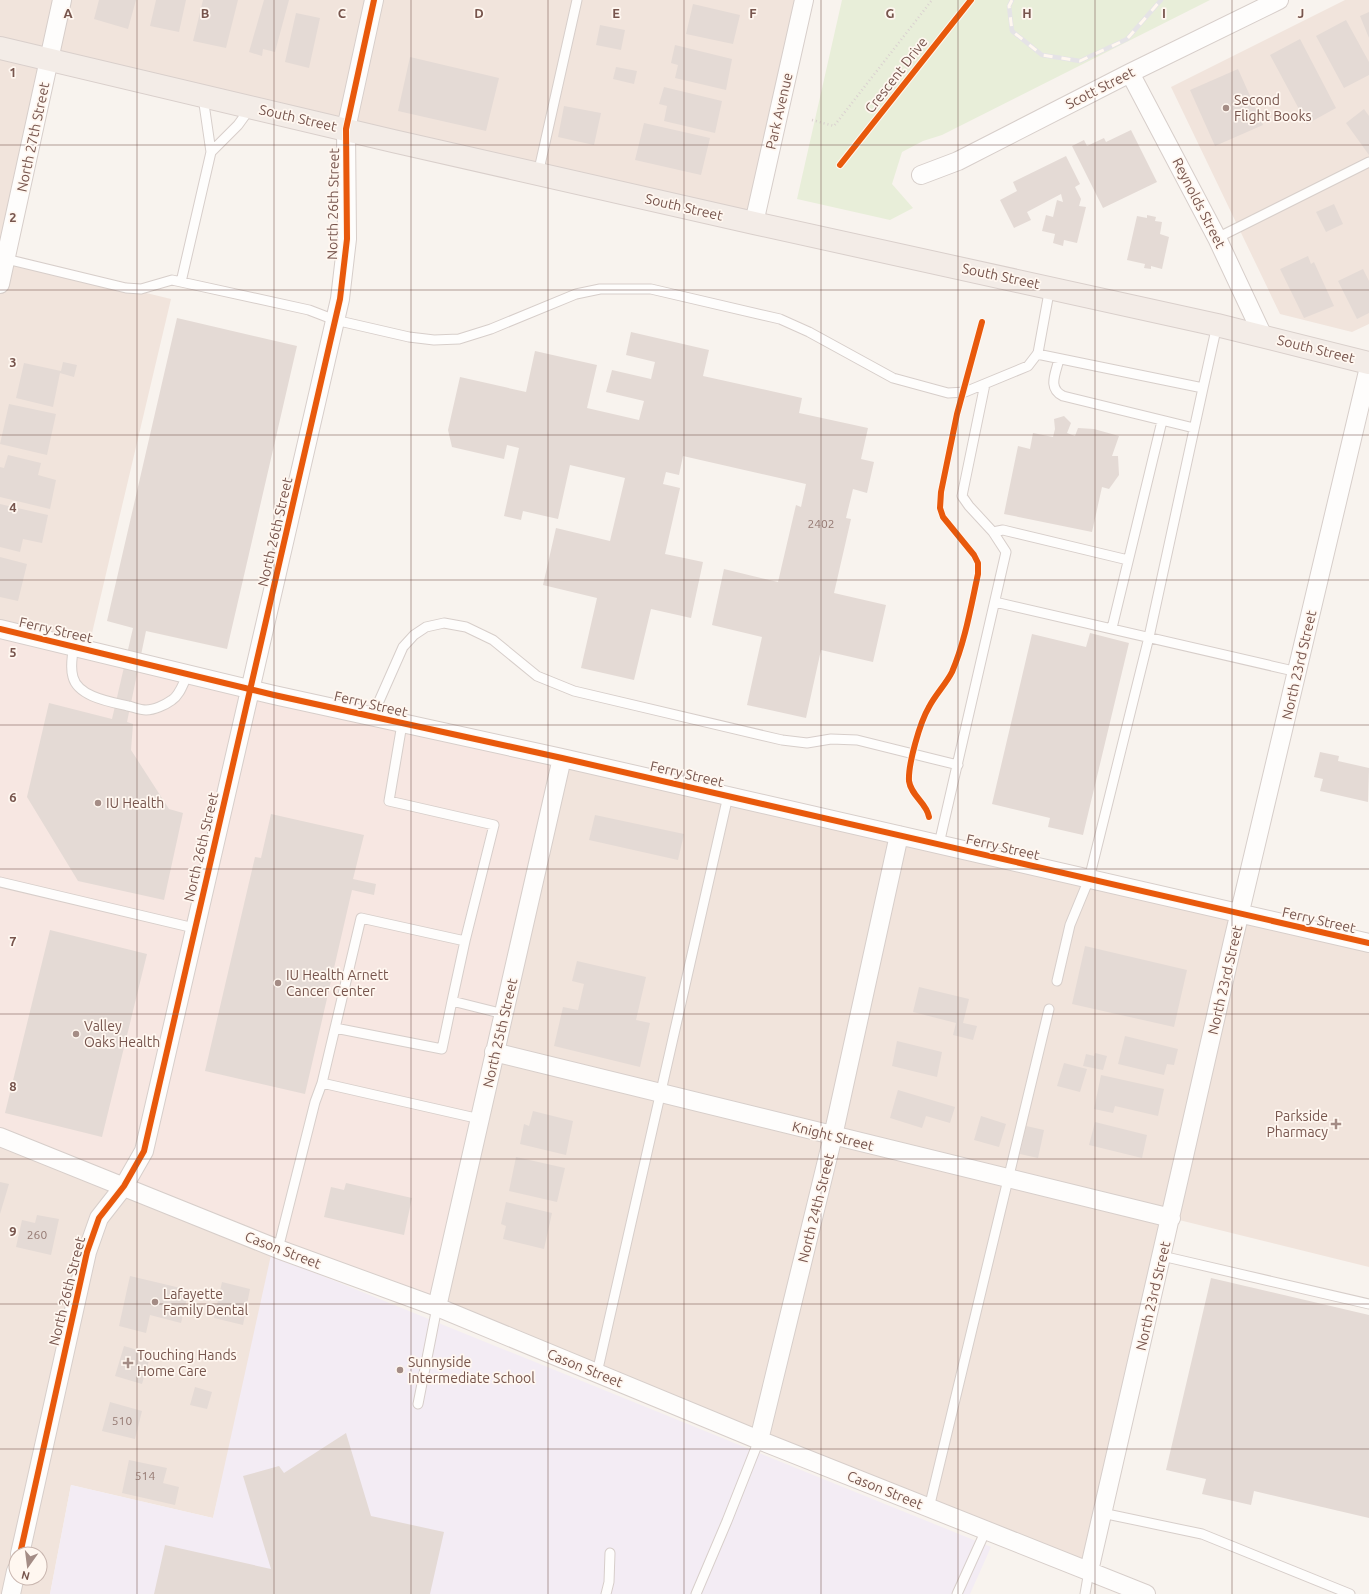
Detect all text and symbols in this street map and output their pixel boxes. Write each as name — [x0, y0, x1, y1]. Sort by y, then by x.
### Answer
text: A — [63, 6, 73, 20]
text: B — [201, 6, 210, 20]
text: C — [338, 6, 347, 20]
text: D — [474, 6, 484, 20]
text: E — [612, 6, 620, 20]
text: F — [749, 6, 757, 20]
text: G — [886, 6, 895, 20]
text: H — [1022, 6, 1032, 20]
text: I — [1162, 6, 1166, 20]
text: J — [1298, 6, 1304, 20]
street label: Crescent Drive — [861, 34, 931, 116]
street label: Scott Street — [1063, 64, 1138, 112]
text: 1 — [9, 65, 17, 79]
street label: Park Avenue — [762, 71, 796, 151]
street label: North 27th Street — [14, 80, 53, 193]
place label: Second Flight Books — [1234, 92, 1312, 124]
street label: South Street — [258, 101, 339, 135]
marker: Second Flight Books — [1221, 103, 1231, 113]
street label: North 26th Street — [324, 147, 342, 260]
street label: Reynolds Street — [1169, 155, 1229, 251]
street label: South Street — [644, 190, 725, 224]
text: 2 — [9, 210, 17, 224]
street label: South Street — [961, 260, 1042, 292]
street label: South Street — [1276, 332, 1357, 366]
text: 3 — [9, 355, 17, 369]
street label: North 26th Street — [255, 475, 295, 588]
text: 4 — [9, 500, 17, 514]
house number: 2402 — [807, 517, 835, 530]
street label: North 23rd Street — [1279, 608, 1319, 721]
street label: Ferry Street — [18, 614, 95, 646]
text: 5 — [9, 645, 17, 659]
street label: Ferry Street — [333, 688, 410, 720]
street label: Ferry Street — [649, 758, 726, 790]
text: 6 — [9, 790, 17, 804]
street label: North 26th Street — [181, 790, 221, 903]
place label: IU Health — [106, 795, 164, 811]
marker: IU Health — [93, 798, 103, 808]
street label: Ferry Street — [965, 831, 1042, 863]
street label: Ferry Street — [1281, 904, 1358, 936]
street label: North 23rd Street — [1205, 923, 1245, 1036]
text: 7 — [9, 934, 17, 948]
place label: IU Health Arnett Cancer Center — [286, 967, 389, 999]
street label: North 25th Street — [480, 976, 520, 1089]
marker: IU Health Arnett Cancer Center — [273, 978, 283, 988]
place label: Valley Oaks Health — [84, 1018, 160, 1050]
marker: Valley Oaks Health — [71, 1029, 81, 1039]
text: 8 — [9, 1079, 17, 1093]
place label: Parkside Pharmacy — [1266, 1108, 1328, 1140]
street label: Knight Street — [790, 1118, 876, 1154]
marker: Parkside Pharmacy — [1331, 1119, 1341, 1129]
street label: North 24th Street — [795, 1151, 837, 1264]
text: 9 — [9, 1224, 17, 1238]
house number: 260 — [27, 1228, 47, 1241]
street label: Cason Street — [243, 1228, 324, 1272]
street label: North 26th Street — [46, 1234, 88, 1347]
street label: North 23rd Street — [1133, 1239, 1173, 1352]
place label: Lafayette Family Dental — [163, 1286, 248, 1318]
marker: Lafayette Family Dental — [150, 1297, 160, 1307]
street label: Cason Street — [545, 1346, 626, 1391]
place label: Touching Hands Home Care — [137, 1347, 237, 1379]
place label: Sunnyside Intermediate School — [408, 1354, 535, 1386]
marker: Touching Hands Home Care — [122, 1357, 134, 1369]
marker: Sunnyside Intermediate School — [395, 1365, 405, 1375]
house number: 510 — [112, 1414, 132, 1427]
street label: Cason Street — [845, 1468, 926, 1513]
house number: 514 — [135, 1469, 155, 1482]
north arrow — [8, 1546, 48, 1586]
text: N — [20, 1569, 31, 1583]

